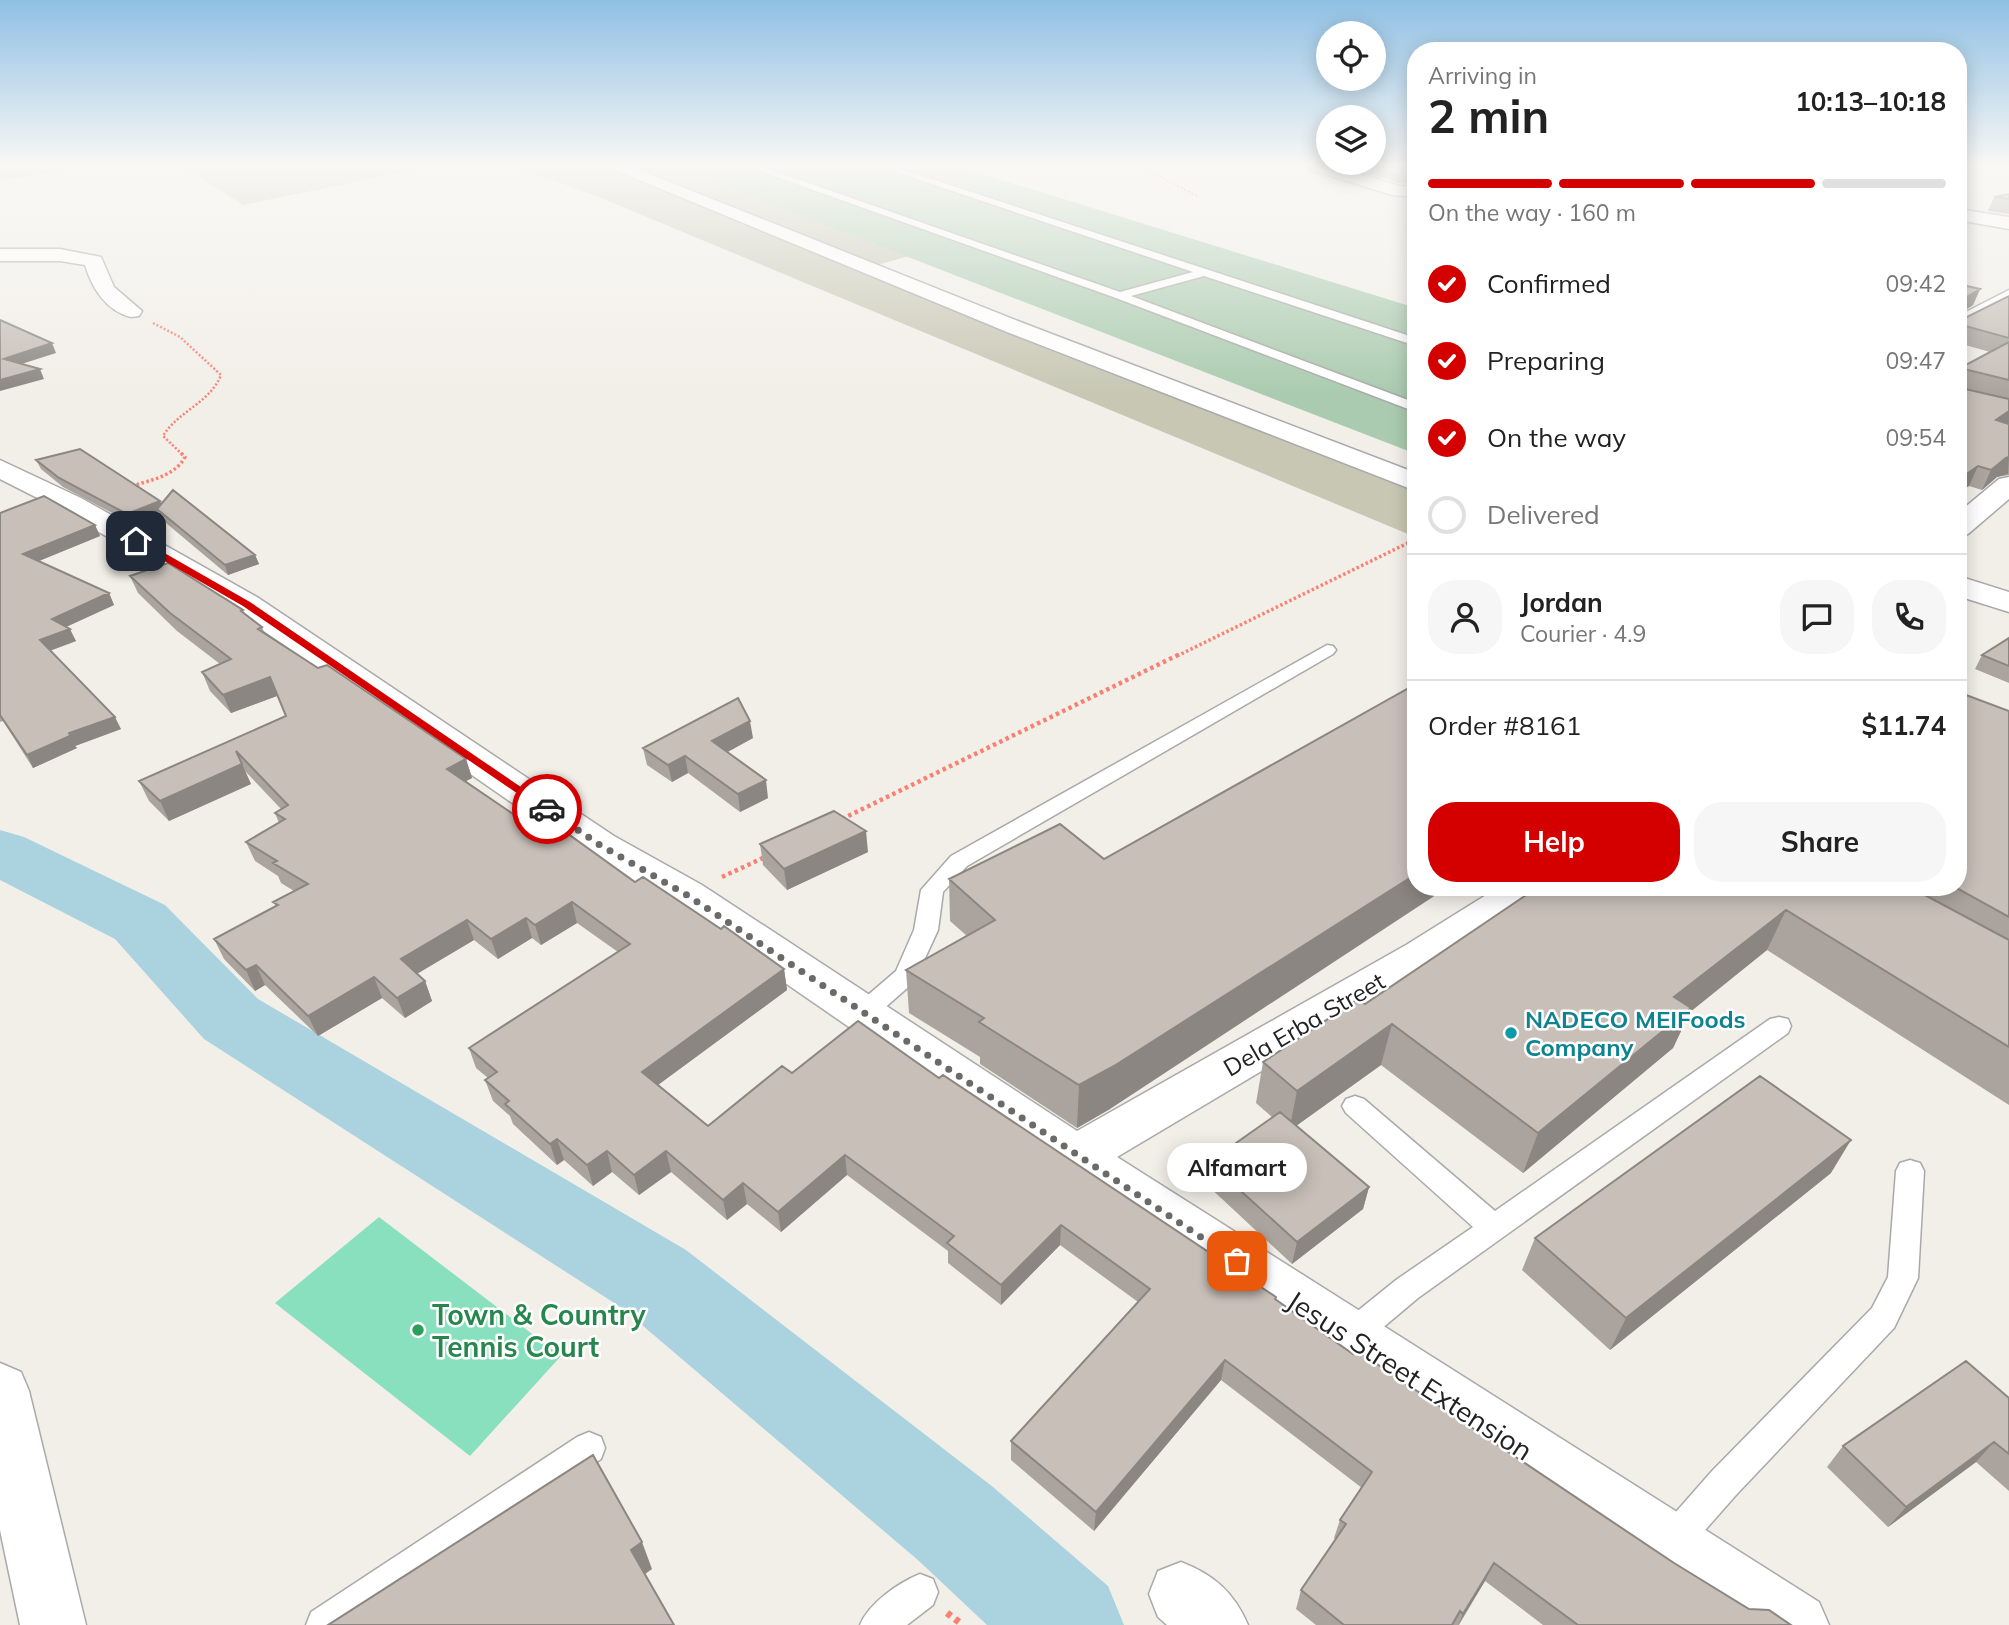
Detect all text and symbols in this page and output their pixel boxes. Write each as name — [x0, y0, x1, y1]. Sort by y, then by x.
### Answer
map controls — [1316, 21, 1386, 175]
button: locate — [1316, 21, 1386, 91]
text: Arriving in — [1428, 61, 1537, 90]
text: 10:13–10:18 — [1795, 85, 1946, 118]
text: 2 min — [1428, 87, 1549, 145]
button: layers — [1316, 105, 1386, 175]
text: On the way · 160 m — [1428, 198, 1636, 227]
icon: check — [1428, 265, 1466, 303]
text: Confirmed — [1487, 267, 1611, 300]
text: 09:42 — [1886, 269, 1946, 298]
icon: check — [1428, 342, 1466, 380]
text: Preparing — [1487, 344, 1605, 377]
text: 09:47 — [1886, 346, 1946, 375]
icon: check — [1428, 419, 1466, 457]
text: On the way — [1487, 421, 1626, 454]
text: 09:54 — [1886, 423, 1946, 452]
text: Delivered — [1487, 498, 1600, 531]
pin — [106, 511, 166, 571]
icon: home — [117, 522, 155, 560]
button: person — [1428, 580, 1502, 654]
button: chat — [1780, 580, 1854, 654]
button: phone — [1872, 580, 1946, 654]
text: Jordan — [1520, 586, 1603, 619]
text: Courier · 4.9 — [1520, 619, 1646, 648]
text: Order #8161 — [1428, 709, 1581, 742]
text: $11.74 — [1862, 709, 1946, 742]
courier — [512, 774, 582, 844]
icon: car — [528, 790, 566, 828]
button: Help — [1428, 802, 1680, 882]
button: Share — [1694, 802, 1946, 882]
street label: Dela Erba Street — [1218, 966, 1390, 1082]
place label: NADECO MEIFoods Company — [1525, 1004, 1746, 1062]
marker: NADECO MEIFoods Company — [1503, 1025, 1519, 1041]
callout: Alfamart — [1167, 1142, 1307, 1191]
text: Alfamart — [1187, 1153, 1287, 1182]
pin — [1207, 1231, 1267, 1291]
icon: bag — [1218, 1242, 1256, 1280]
street label: Jesus Street Extension — [1280, 1282, 1540, 1468]
place label: Town & Country Tennis Court — [432, 1297, 646, 1364]
marker: Town & Country Tennis Court — [410, 1322, 426, 1338]

